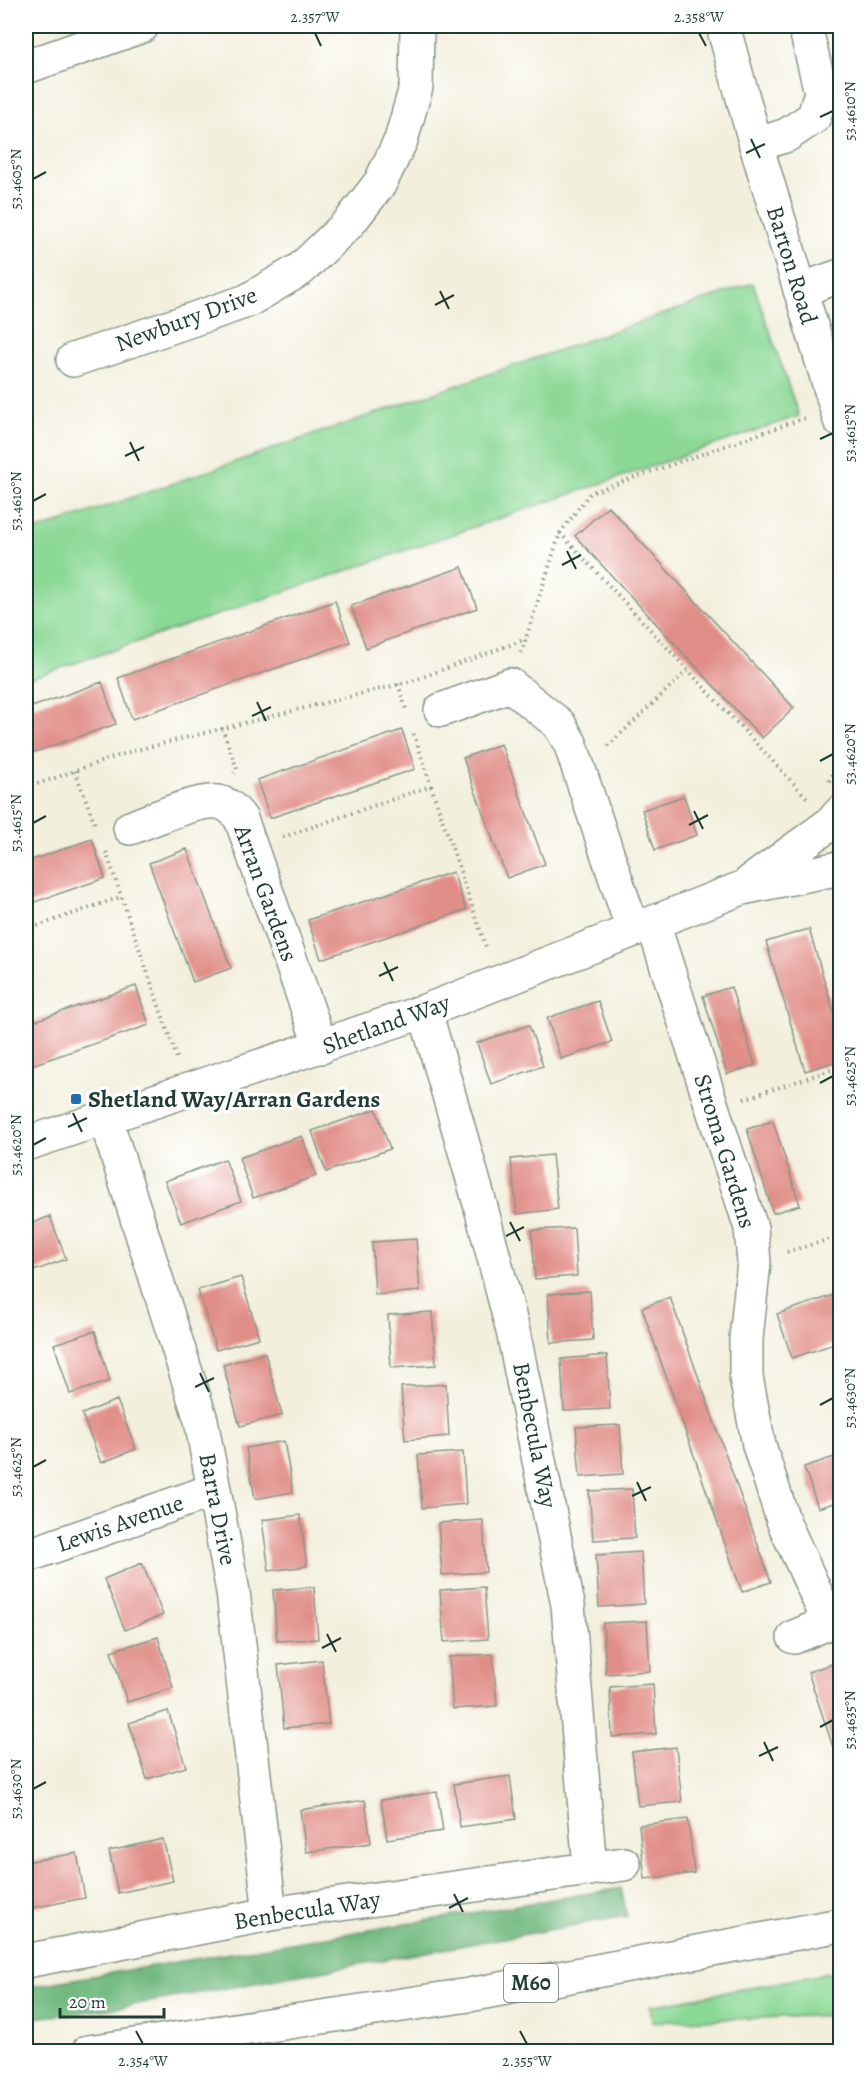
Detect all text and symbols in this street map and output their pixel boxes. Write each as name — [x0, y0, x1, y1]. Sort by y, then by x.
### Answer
text: 2.357°W — [290, 7, 340, 27]
text: 2.358°W — [674, 7, 724, 27]
text: 53.4610°N — [840, 81, 860, 141]
text: 53.4605°N — [6, 148, 26, 209]
street label: Barton Road — [759, 202, 825, 328]
street label: Newbury Drive — [111, 279, 261, 359]
text: 53.4615°N — [840, 404, 860, 462]
text: 53.4610°N — [6, 471, 26, 531]
text: 53.4620°N — [840, 723, 860, 785]
text: 53.4615°N — [6, 794, 26, 852]
street label: Arran Gardens — [226, 819, 306, 966]
street label: Shetland Way — [318, 986, 455, 1062]
text: 53.4625°N — [840, 1046, 860, 1106]
street label: Stroma Gardens — [686, 1070, 764, 1232]
place label: Shetland Way/Arran Gardens — [88, 1083, 380, 1115]
marker: Shetland Way/Arran Gardens — [69, 1092, 83, 1106]
text: 53.4620°N — [6, 1114, 26, 1176]
street label: Benbecula Way — [505, 1359, 565, 1511]
text: 53.4630°N — [840, 1368, 860, 1428]
text: 53.4625°N — [6, 1437, 26, 1497]
street label: Barra Drive — [191, 1450, 245, 1568]
street label: Lewis Avenue — [52, 1486, 188, 1560]
text: 53.4635°N — [840, 1690, 860, 1750]
text: 53.4630°N — [6, 1759, 26, 1819]
street label: Benbecula Way — [232, 1883, 383, 1937]
road number: M60 — [504, 1964, 558, 2002]
scale bar — [60, 1981, 164, 2019]
text: 20 m — [69, 1990, 106, 2014]
text: 2.354°W — [118, 2051, 168, 2071]
text: 2.355°W — [502, 2051, 552, 2071]

